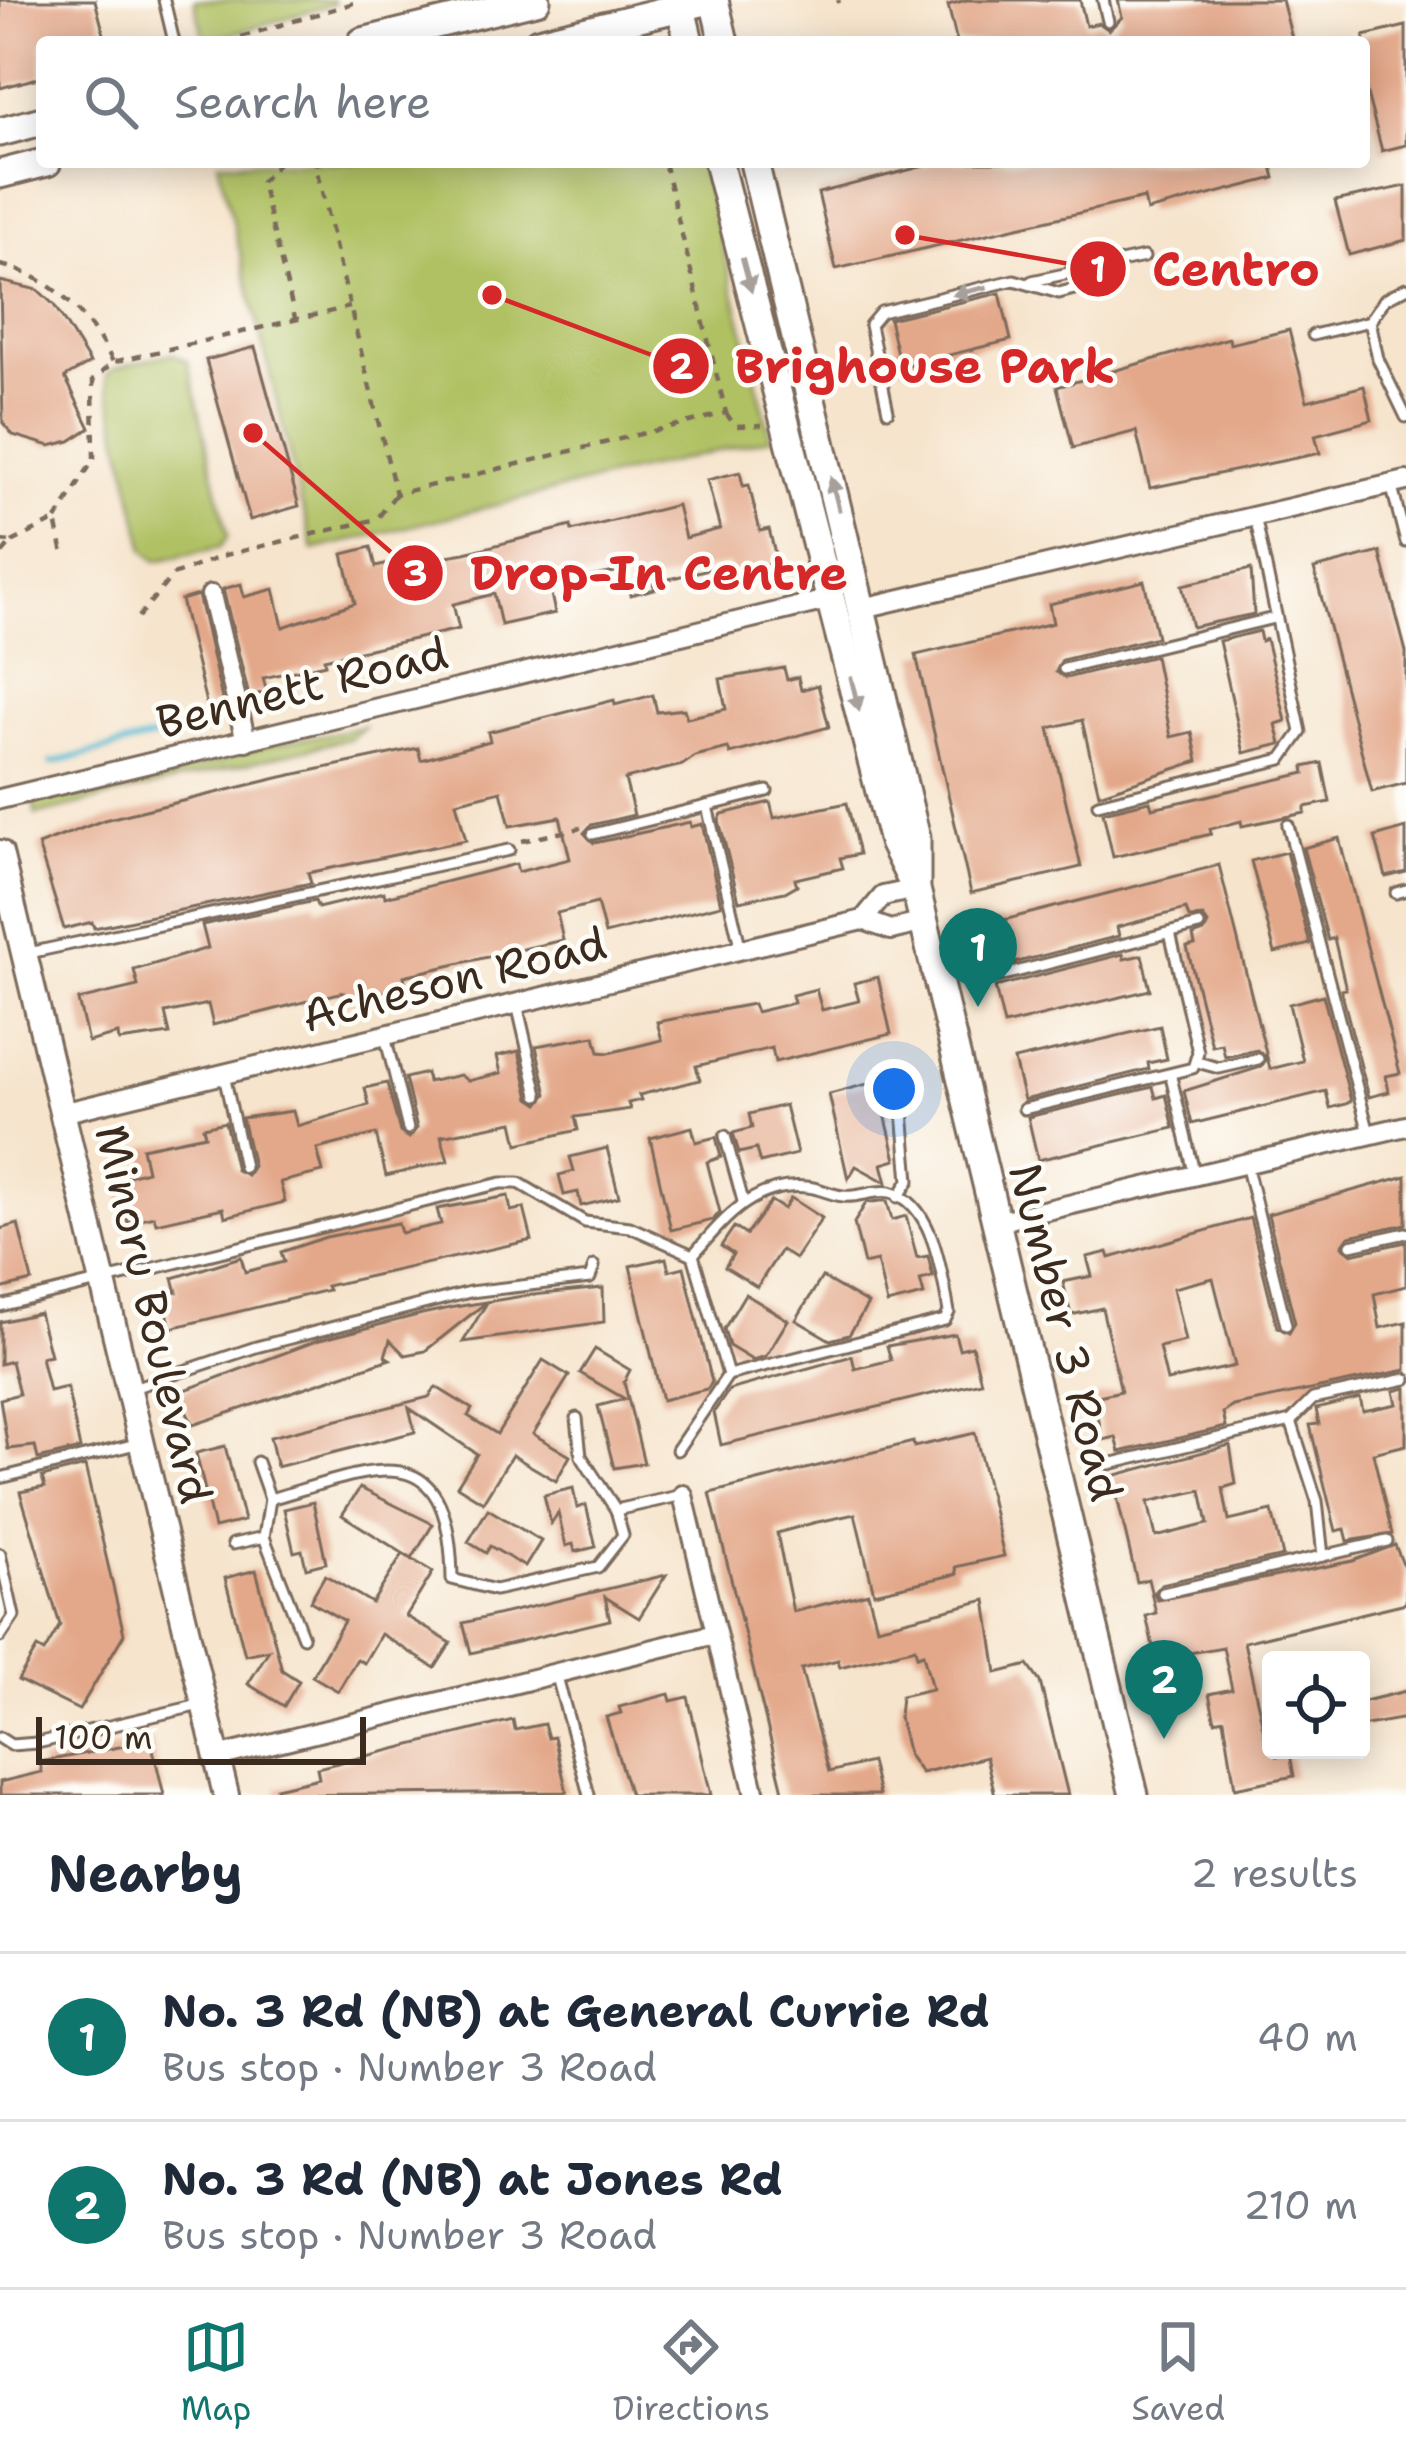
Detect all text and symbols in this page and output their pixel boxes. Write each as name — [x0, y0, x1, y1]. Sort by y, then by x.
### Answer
search box — [36, 36, 1370, 168]
icon: search — [78, 69, 144, 135]
text: Search here — [174, 72, 431, 132]
callout: Centro — [1068, 227, 1344, 311]
text: Centro — [1152, 237, 1320, 301]
text: 1 — [1090, 245, 1106, 294]
one-way arrow — [738, 257, 757, 294]
one-way arrow — [950, 282, 988, 301]
callout: Brighouse Park — [651, 324, 1140, 408]
text: Brighouse Park — [735, 334, 1115, 398]
text: 2 — [668, 342, 694, 391]
one-way arrow — [825, 476, 844, 513]
callout: Drop-In Centre — [385, 531, 872, 615]
text: Drop-In Centre — [470, 541, 848, 605]
text: 3 — [402, 549, 428, 598]
street label: Bennett Road — [150, 622, 454, 752]
one-way arrow — [846, 676, 865, 713]
pin: 1 — [939, 908, 1017, 1007]
street label: Acheson Road — [296, 912, 612, 1046]
your location — [864, 1059, 924, 1119]
street label: Minoru Boulevard — [81, 1119, 227, 1509]
street label: Number 3 Road — [995, 1157, 1137, 1507]
pin: 2 — [1125, 1640, 1203, 1739]
map controls — [1262, 1651, 1370, 1759]
button: locate — [1262, 1651, 1370, 1759]
scale bar — [36, 1711, 366, 1764]
text: 100 m — [54, 1715, 153, 1760]
text: Nearby — [48, 1839, 243, 1907]
text: 2 results — [1191, 1847, 1358, 1899]
text: No. 3 Rd (NB) at General Currie Rd — [162, 1981, 990, 2041]
text: 1 — [78, 2011, 96, 2063]
text: 40 m — [1257, 2011, 1358, 2063]
text: Bus stop · Number 3 Road — [162, 2041, 657, 2093]
text: No. 3 Rd (NB) at Jones Rd — [162, 2149, 783, 2209]
text: 2 — [73, 2179, 101, 2231]
text: 210 m — [1243, 2179, 1358, 2231]
text: Bus stop · Number 3 Road — [162, 2209, 657, 2261]
tab: Map — [181, 2314, 251, 2431]
tab: Directions — [613, 2314, 770, 2431]
tab: Saved — [1132, 2314, 1225, 2431]

